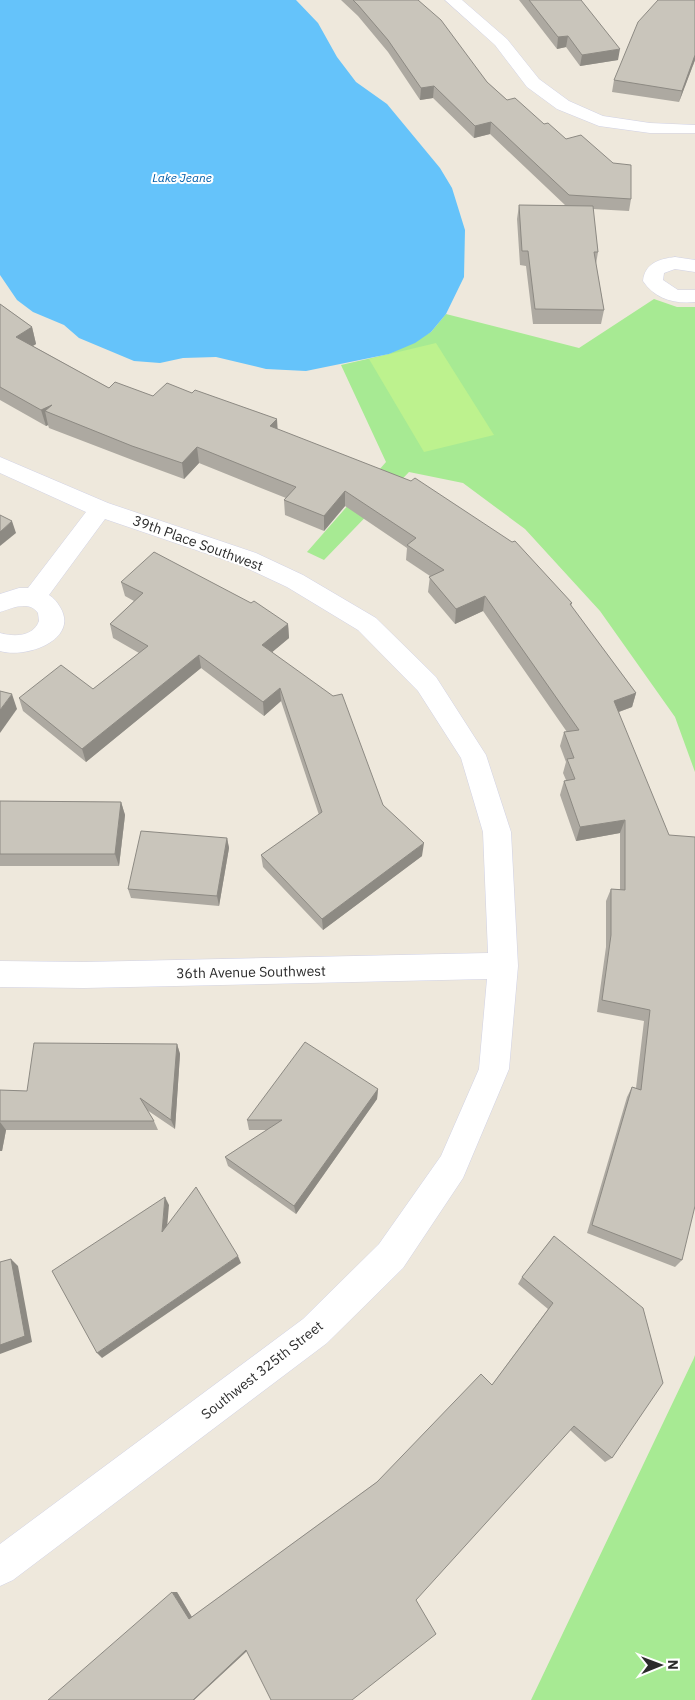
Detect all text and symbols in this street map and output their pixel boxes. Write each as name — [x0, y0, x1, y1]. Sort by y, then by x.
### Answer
water label: Lake Jeane — [152, 170, 212, 185]
street label: 39th Place Southwest — [130, 511, 266, 575]
street label: 36th Avenue Southwest — [176, 962, 326, 982]
street label: Southwest 325th Street — [197, 1317, 327, 1423]
north arrow — [635, 1640, 685, 1690]
text: N — [664, 1660, 682, 1670]

